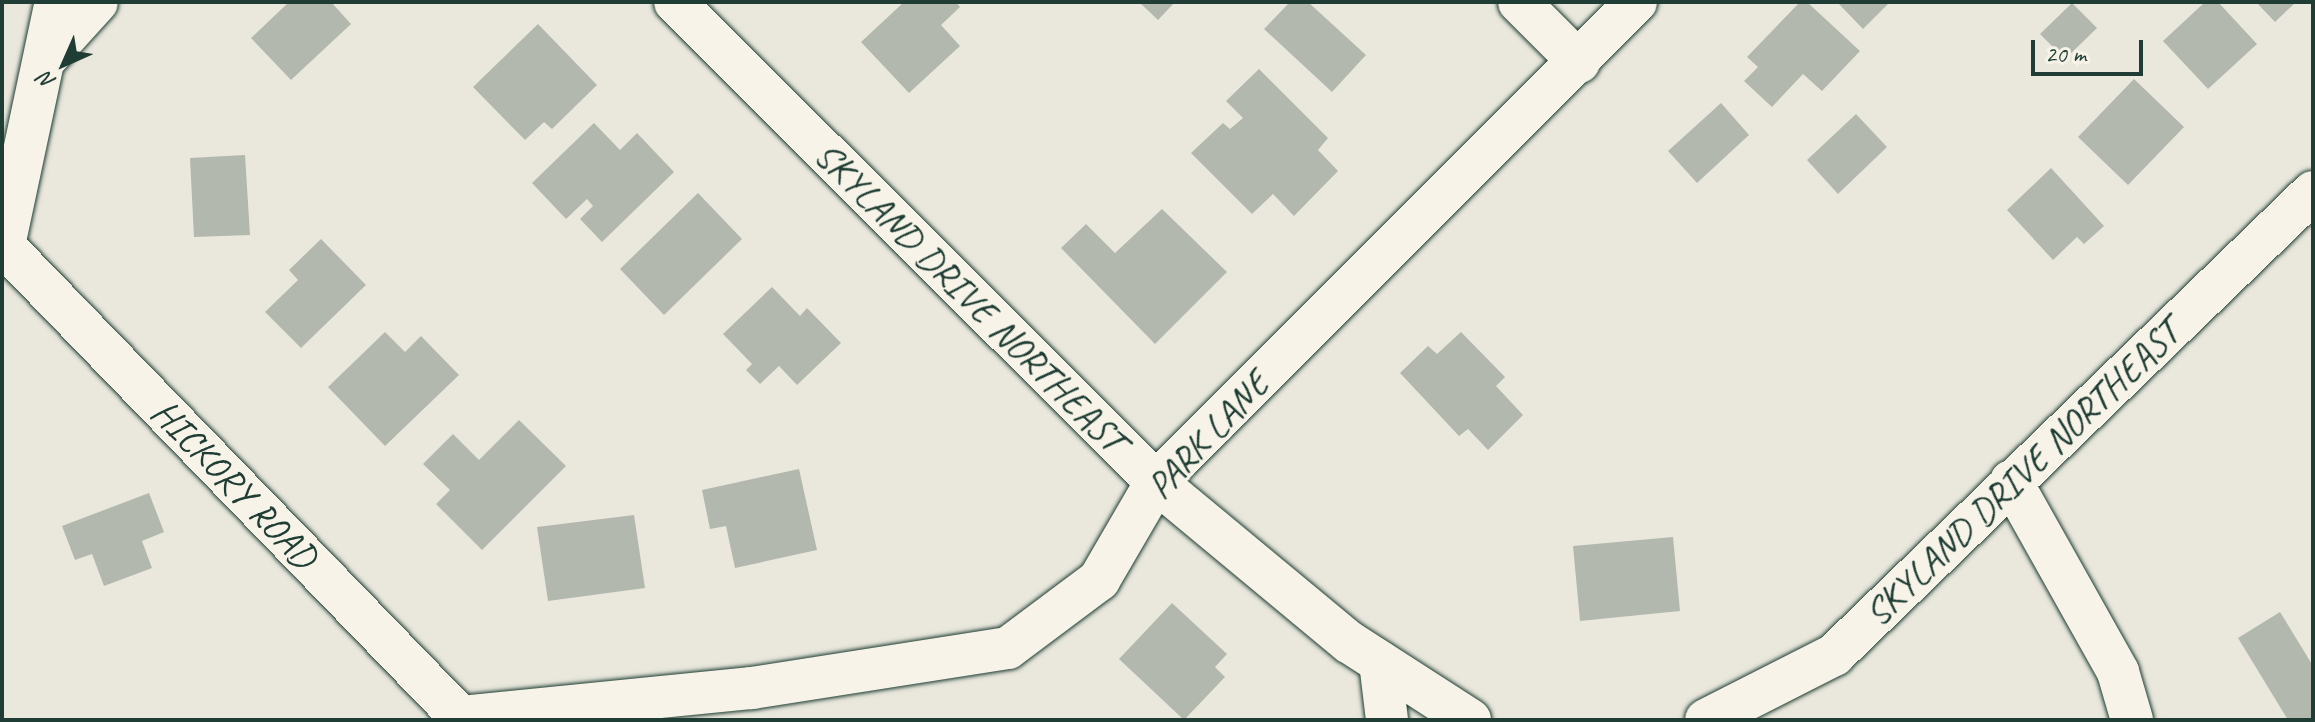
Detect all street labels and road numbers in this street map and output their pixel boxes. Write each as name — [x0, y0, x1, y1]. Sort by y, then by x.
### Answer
street label: SKYLAND DRIVE NORTHEAST — [805, 132, 1135, 462]
street label: SKYLAND DRIVE NORTHEAST — [1855, 310, 2189, 636]
street label: PARK LANE — [1137, 361, 1279, 509]
street label: HICKORY ROAD — [141, 389, 327, 579]

